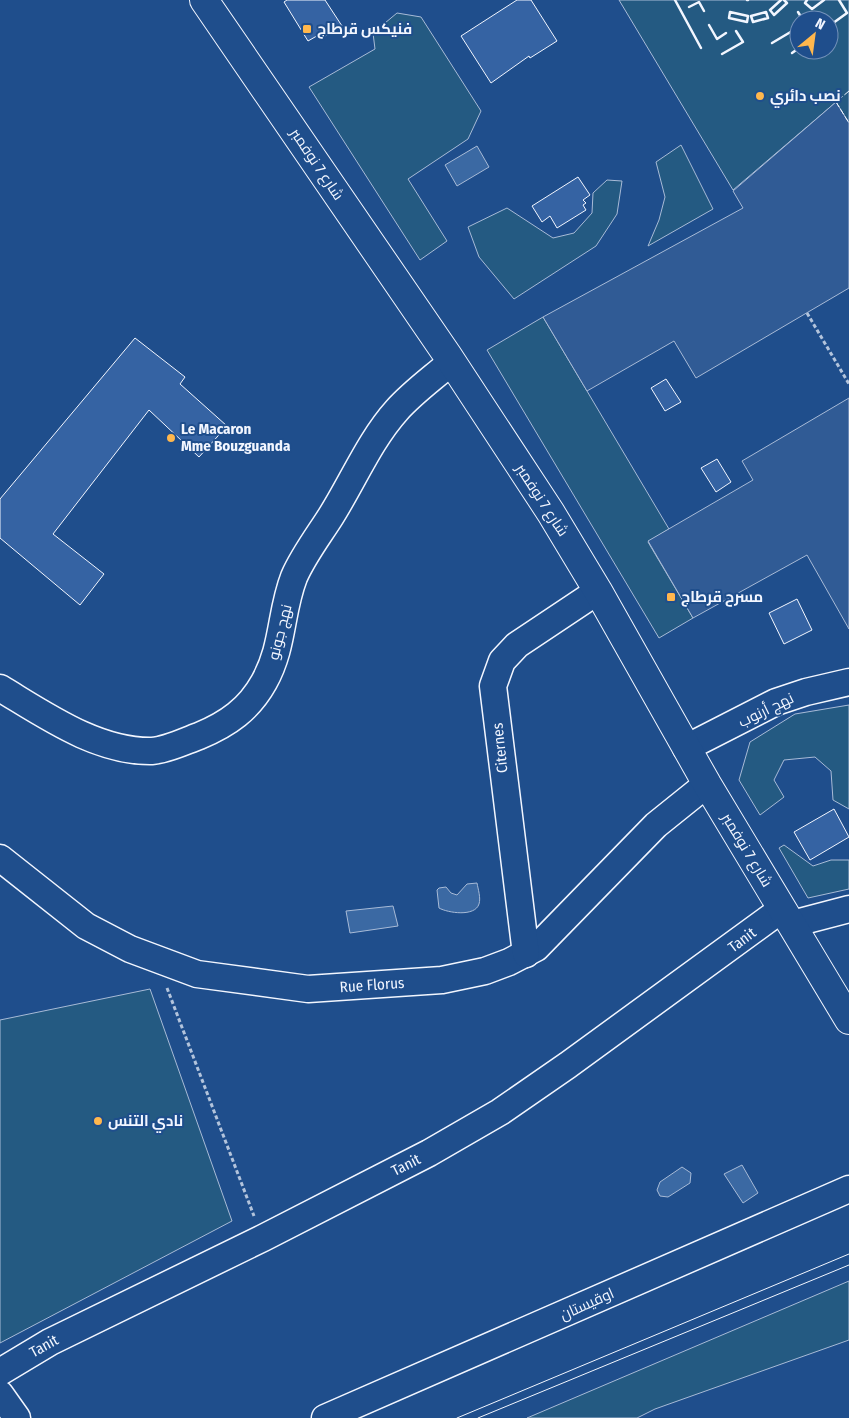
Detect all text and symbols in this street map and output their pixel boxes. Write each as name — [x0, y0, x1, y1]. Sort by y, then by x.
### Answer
north arrow — [789, 10, 839, 60]
text: N — [812, 15, 828, 34]
place label: فنيكس قرطاج — [317, 20, 412, 39]
marker: فنيكس قرطاج — [301, 23, 313, 35]
place label: نصب دائري — [770, 87, 841, 108]
marker: نصب دائري — [754, 90, 766, 102]
street label: شارع 7 نوفمبر — [284, 124, 348, 205]
place label: Le Macaron Mme Bouzguanda — [181, 420, 291, 455]
marker: Le Macaron Mme Bouzguanda — [165, 432, 177, 444]
street label: شارع 7 نوفمبر — [510, 459, 572, 541]
place label: مسرح قرطاج — [681, 588, 763, 607]
marker: مسرح قرطاج — [665, 591, 677, 603]
street label: نهج جونو — [264, 602, 298, 662]
street label: نهج أرنوب — [735, 688, 797, 733]
street label: Citernes — [488, 722, 512, 774]
street label: شارع 7 نوفمبر — [716, 809, 776, 891]
street label: Tanit — [725, 924, 760, 956]
street label: Rue Florus — [339, 974, 405, 996]
place label: نادي التنس — [108, 1112, 183, 1133]
marker: نادي التنس — [92, 1115, 104, 1127]
street label: Tanit — [388, 1150, 424, 1180]
street label: اوقيستان — [557, 1284, 617, 1325]
street label: Tanit — [26, 1331, 62, 1361]

